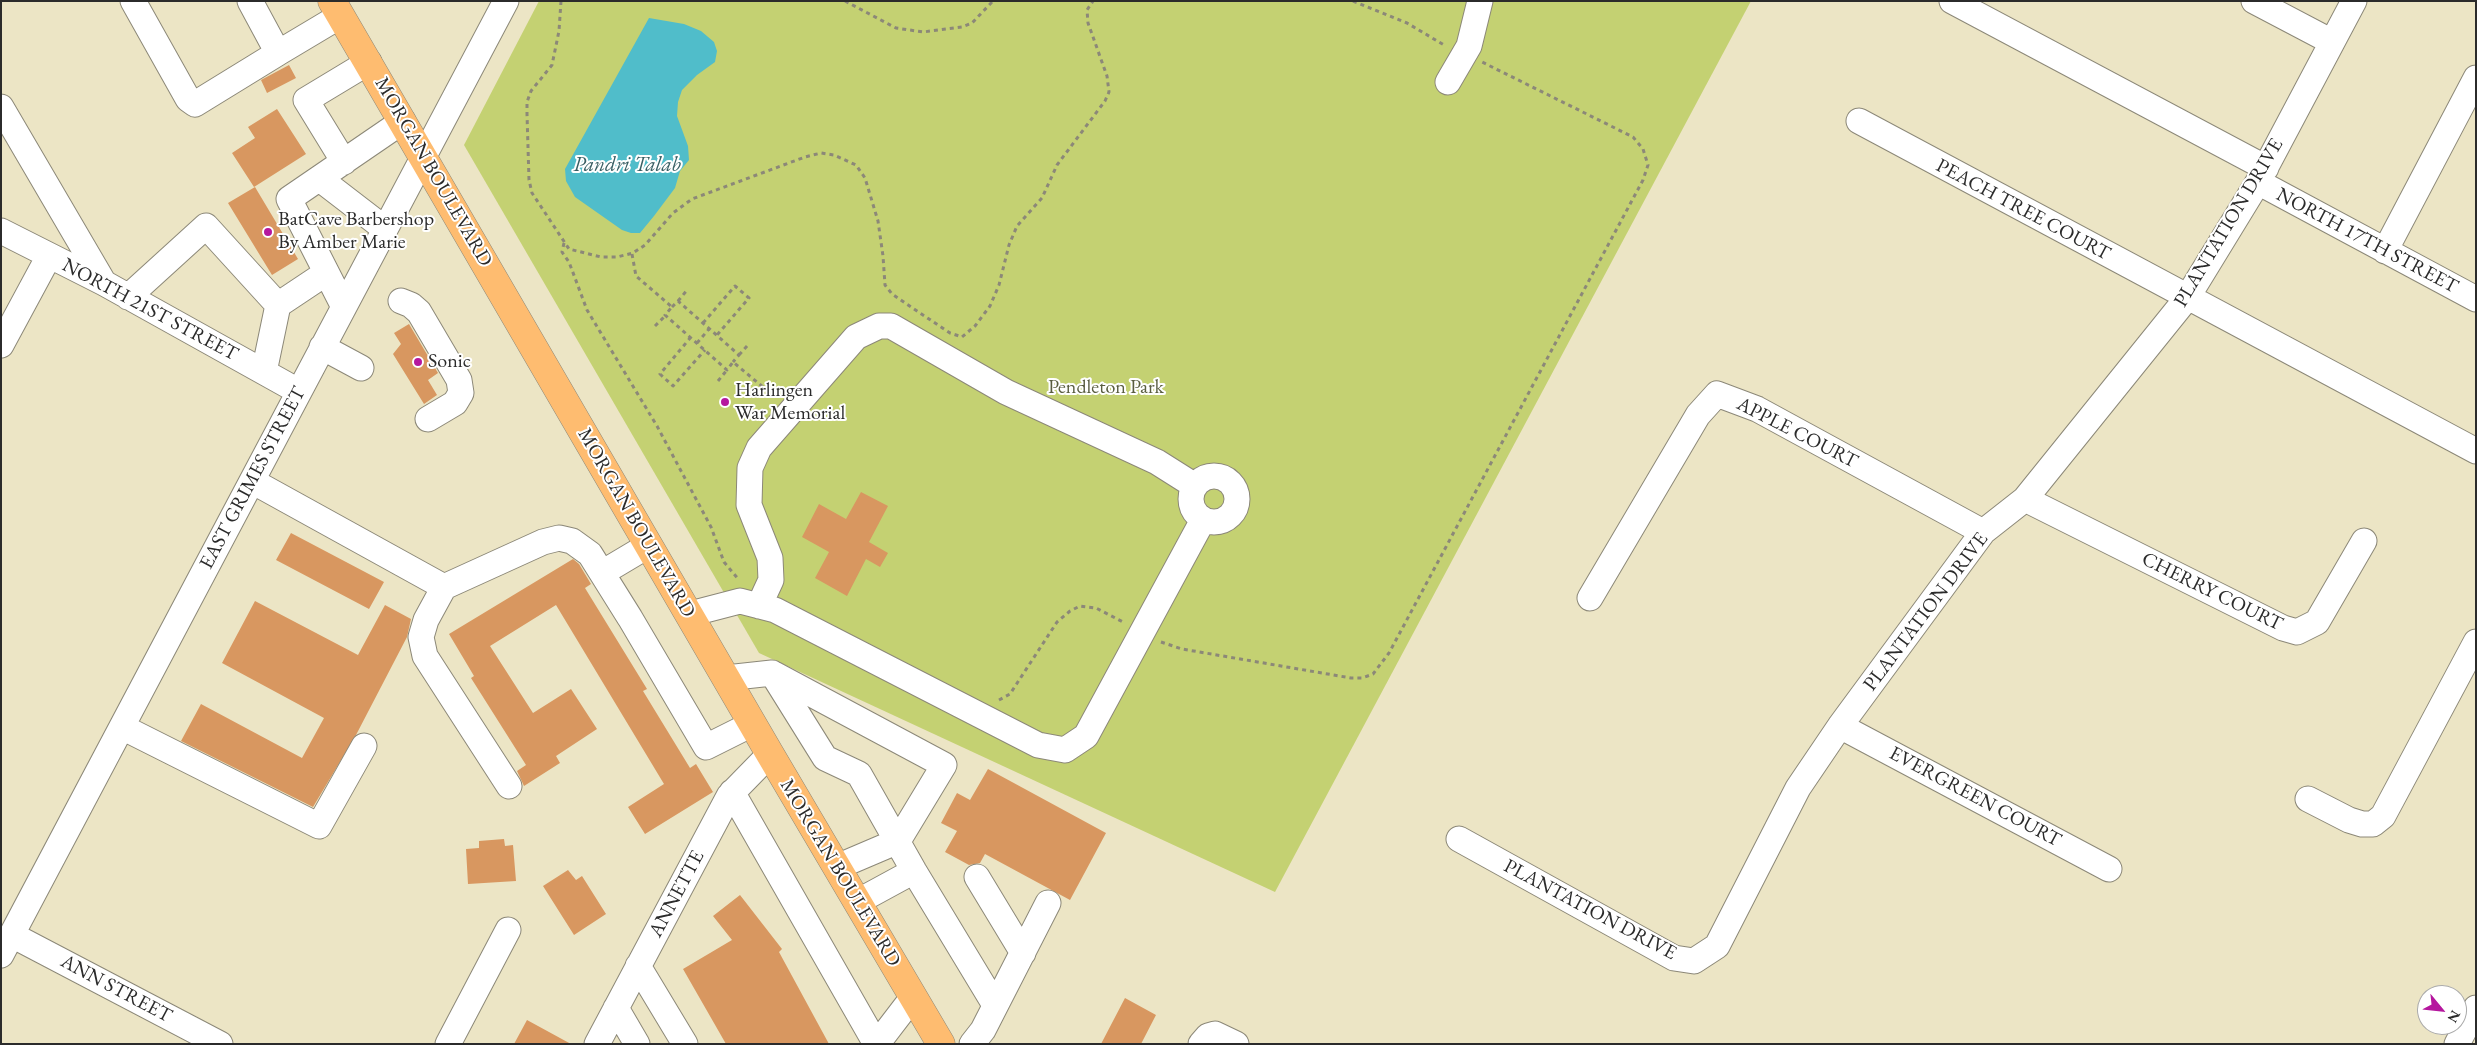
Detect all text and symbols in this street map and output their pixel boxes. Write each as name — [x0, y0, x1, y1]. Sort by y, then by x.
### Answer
street label: MORGAN BOULEVARD — [369, 73, 497, 271]
street label: PLANTATION DRIVE — [2169, 134, 2289, 312]
water label: Pandri Talab — [573, 152, 681, 178]
street label: PEACH TREE COURT — [1932, 154, 2114, 266]
street label: NORTH 17TH STREET — [2272, 183, 2462, 299]
place label: BatCave Barbershop By Amber Marie — [278, 208, 434, 255]
marker: BatCave Barbershop By Amber Marie — [262, 226, 274, 238]
street label: NORTH 21ST STREET — [58, 253, 242, 367]
place label: Sonic — [428, 350, 471, 374]
marker: Sonic — [412, 356, 424, 368]
park label: Pendleton Park — [1048, 376, 1164, 400]
place label: Harlingen War Memorial — [735, 379, 845, 426]
street label: EAST GRIMES STREET — [195, 383, 311, 573]
street label: APPLE COURT — [1732, 392, 1862, 474]
marker: Harlingen War Memorial — [719, 396, 731, 408]
street label: MORGAN BOULEVARD — [572, 424, 700, 622]
street label: PLANTATION DRIVE — [1859, 528, 1993, 696]
street label: CHERRY COURT — [2138, 547, 2286, 637]
street label: EVERGREEN COURT — [1885, 741, 2065, 853]
street label: MORGAN BOULEVARD — [774, 775, 906, 971]
street label: ANNETTE — [644, 846, 710, 942]
street label: PLANTATION DRIVE — [1500, 854, 1680, 966]
street label: ANN STREET — [56, 950, 176, 1028]
north arrow — [2417, 985, 2467, 1035]
text: N — [2444, 1007, 2465, 1026]

